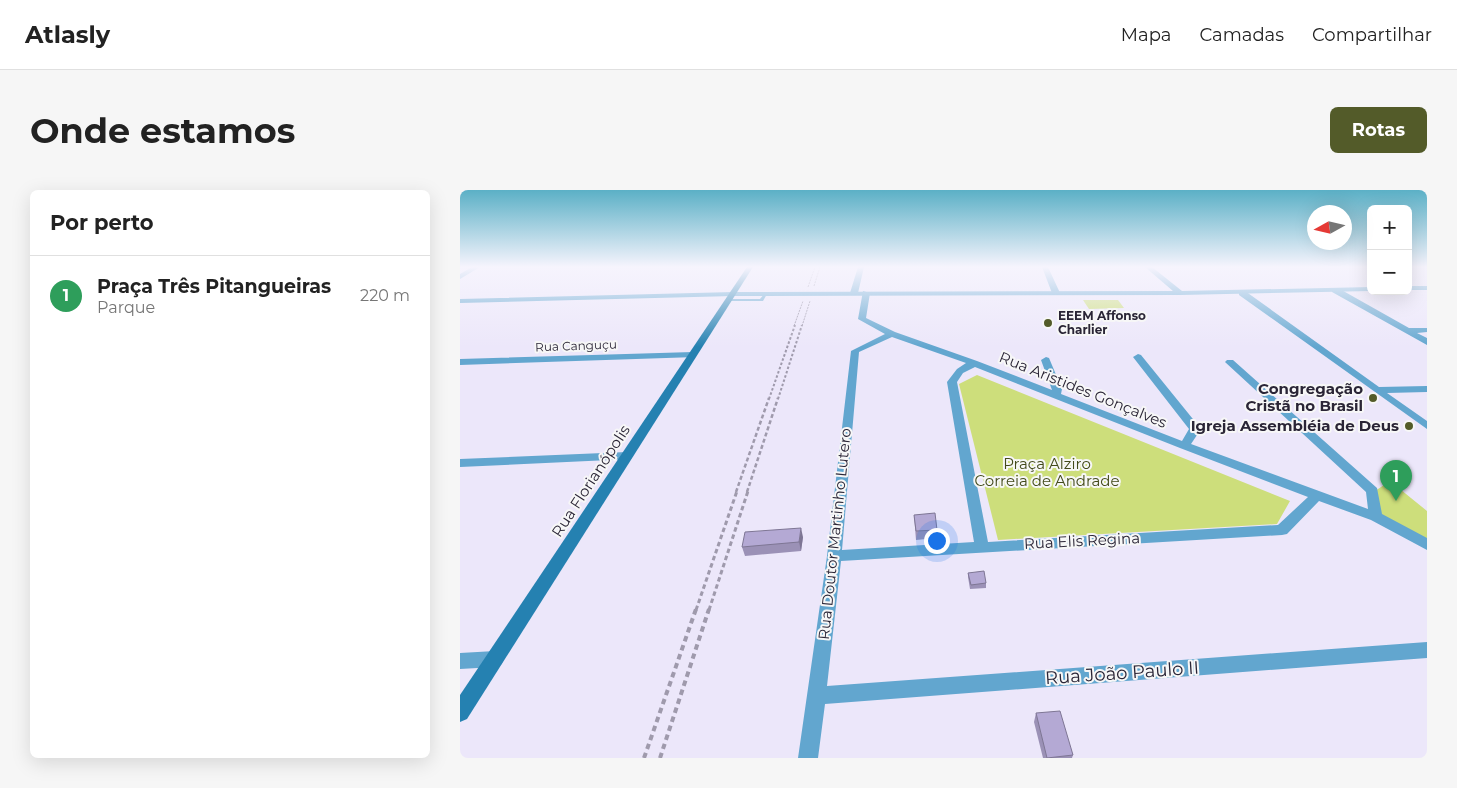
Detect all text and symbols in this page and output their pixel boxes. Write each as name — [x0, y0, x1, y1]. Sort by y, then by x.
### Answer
text: Atlasly — [25, 20, 110, 49]
text: Mapa — [1121, 24, 1171, 46]
text: Camadas — [1199, 24, 1284, 46]
text: Compartilhar — [1312, 24, 1432, 46]
button: Rotas — [1330, 107, 1427, 153]
text: Onde estamos — [30, 109, 295, 152]
north arrow — [1307, 205, 1352, 250]
map controls — [1367, 205, 1412, 295]
button: + — [1367, 205, 1412, 250]
text: Por perto — [50, 210, 154, 235]
button: − — [1367, 250, 1412, 295]
text: Praça Três Pitangueiras — [97, 275, 331, 298]
text: 1 — [63, 286, 69, 305]
text: 220 m — [360, 286, 410, 305]
text: Parque — [97, 298, 155, 317]
place label: EEEM Affonso Charlier — [1058, 308, 1146, 337]
marker: EEEM Affonso Charlier — [1042, 317, 1054, 329]
street label: Rua Canguçu — [535, 337, 617, 354]
street label: Rua Aristides Gonçalves — [997, 347, 1170, 432]
place label: Congregação Cristã no Brasil — [1245, 379, 1363, 415]
marker: Congregação Cristã no Brasil — [1367, 392, 1379, 404]
place label: Igreja Assembléia de Deus — [1191, 416, 1399, 435]
marker: Igreja Assembléia de Deus — [1403, 420, 1415, 432]
street label: Rua Florianópolis — [547, 421, 634, 540]
street label: Rua Doutor Martinho Lutero — [814, 427, 855, 641]
park label: Praça Alziro Correia de Andrade — [974, 454, 1120, 490]
pin: 1 — [1380, 460, 1412, 501]
your location — [924, 528, 950, 554]
street label: Rua Elis Regina — [1023, 528, 1141, 553]
street label: Rua João Paulo II — [1044, 657, 1200, 689]

